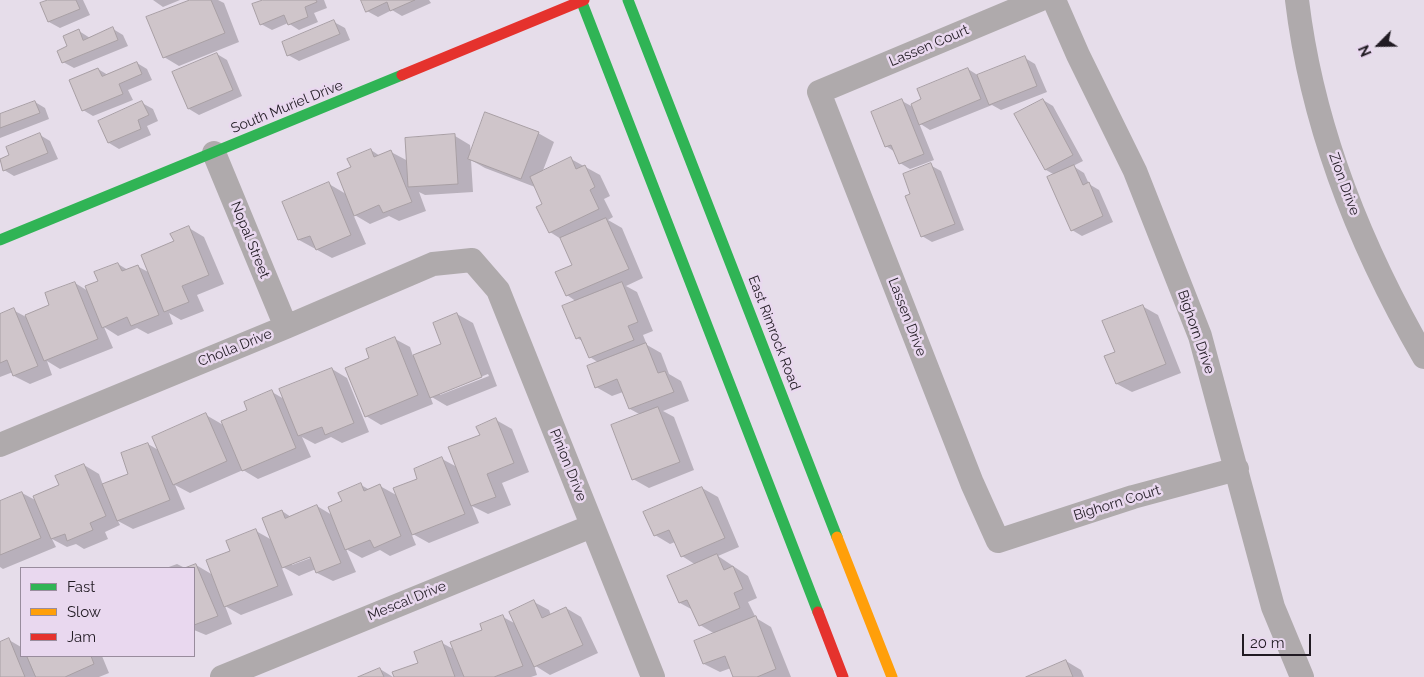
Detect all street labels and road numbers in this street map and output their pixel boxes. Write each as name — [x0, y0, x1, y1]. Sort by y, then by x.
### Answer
street label: Lassen Court — [887, 22, 971, 70]
street label: South Muriel Drive — [229, 77, 345, 137]
street label: Zion Drive — [1325, 150, 1363, 218]
street label: Nopal Street — [227, 199, 273, 281]
street label: East Rimrock Road — [744, 273, 804, 393]
street label: Lassen Drive — [884, 275, 930, 359]
street label: Bighorn Drive — [1174, 288, 1218, 376]
street label: Cholla Drive — [196, 326, 274, 370]
street label: Pinion Drive — [546, 426, 590, 504]
street label: Bighorn Court — [1072, 482, 1162, 524]
street label: Mescal Drive — [365, 578, 449, 624]

